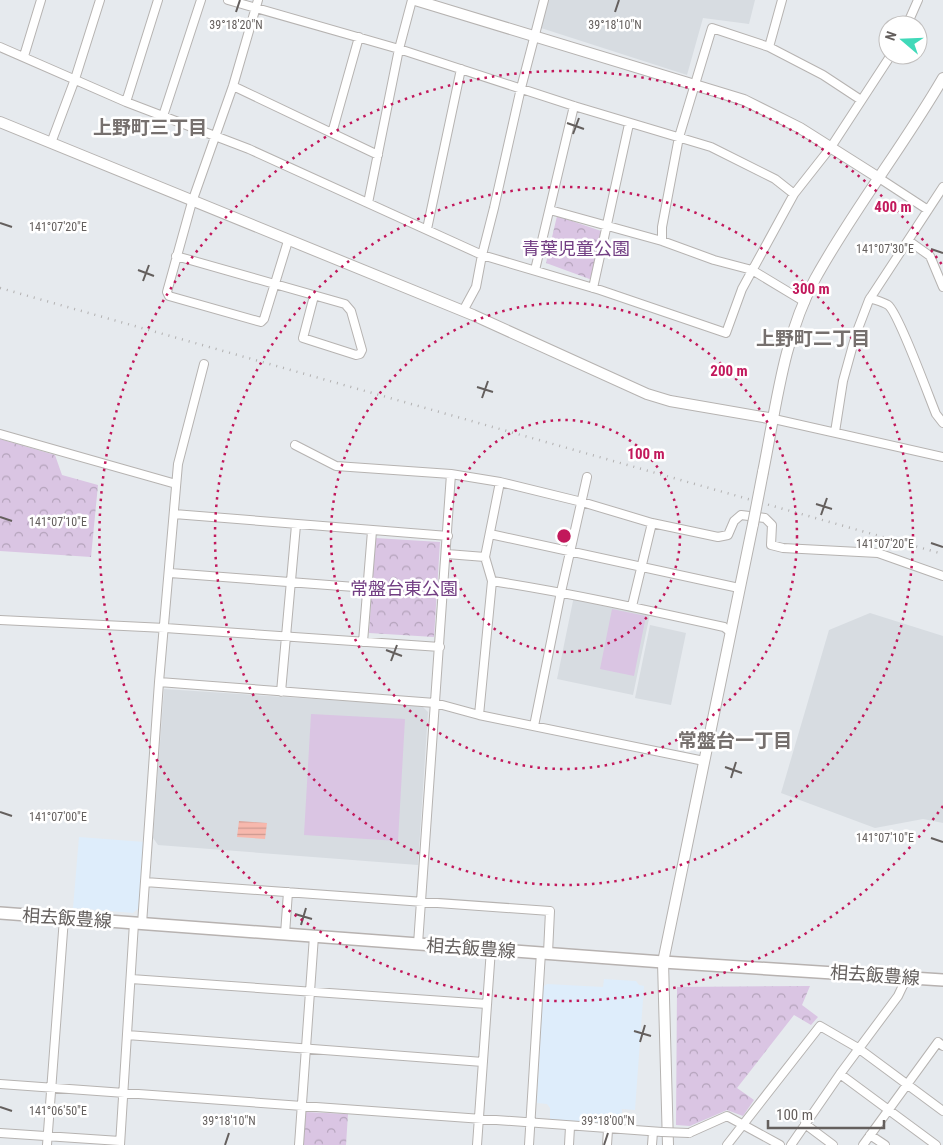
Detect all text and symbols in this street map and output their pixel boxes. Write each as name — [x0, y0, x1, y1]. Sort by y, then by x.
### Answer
north arrow — [878, 15, 928, 65]
text: 39°18'20"N — [209, 18, 263, 32]
text: 39°18'10"N — [588, 18, 642, 32]
text: N — [882, 29, 900, 42]
district label: 上野町三丁目 — [93, 116, 207, 139]
text: 400 m — [874, 198, 912, 216]
text: 141°07'20"E — [29, 220, 87, 234]
park label: 青葉児童公園 — [522, 238, 630, 259]
text: 141°07'30"E — [856, 242, 914, 256]
text: 300 m — [792, 280, 830, 298]
district label: 上野町二丁目 — [756, 327, 870, 350]
text: 200 m — [710, 362, 748, 380]
text: 100 m — [627, 445, 665, 463]
text: 141°07'10"E — [29, 515, 87, 529]
centre of rings — [555, 527, 573, 545]
text: 141°07'20"E — [856, 537, 914, 551]
park label: 常盤台東公園 — [350, 578, 458, 599]
district label: 常盤台一丁目 — [678, 729, 792, 752]
text: 141°07'00"E — [29, 810, 87, 824]
text: 141°07'10"E — [856, 831, 914, 845]
street label: 相去飯豊線 — [21, 904, 113, 932]
street label: 相去飯豊線 — [425, 934, 517, 962]
street label: 相去飯豊線 — [829, 961, 921, 989]
scale bar — [768, 1098, 884, 1130]
text: 141°06'50"E — [29, 1104, 87, 1118]
text: 100 m — [776, 1106, 813, 1124]
text: 39°18'10"N — [202, 1114, 256, 1128]
text: 39°18'00"N — [581, 1114, 635, 1128]

